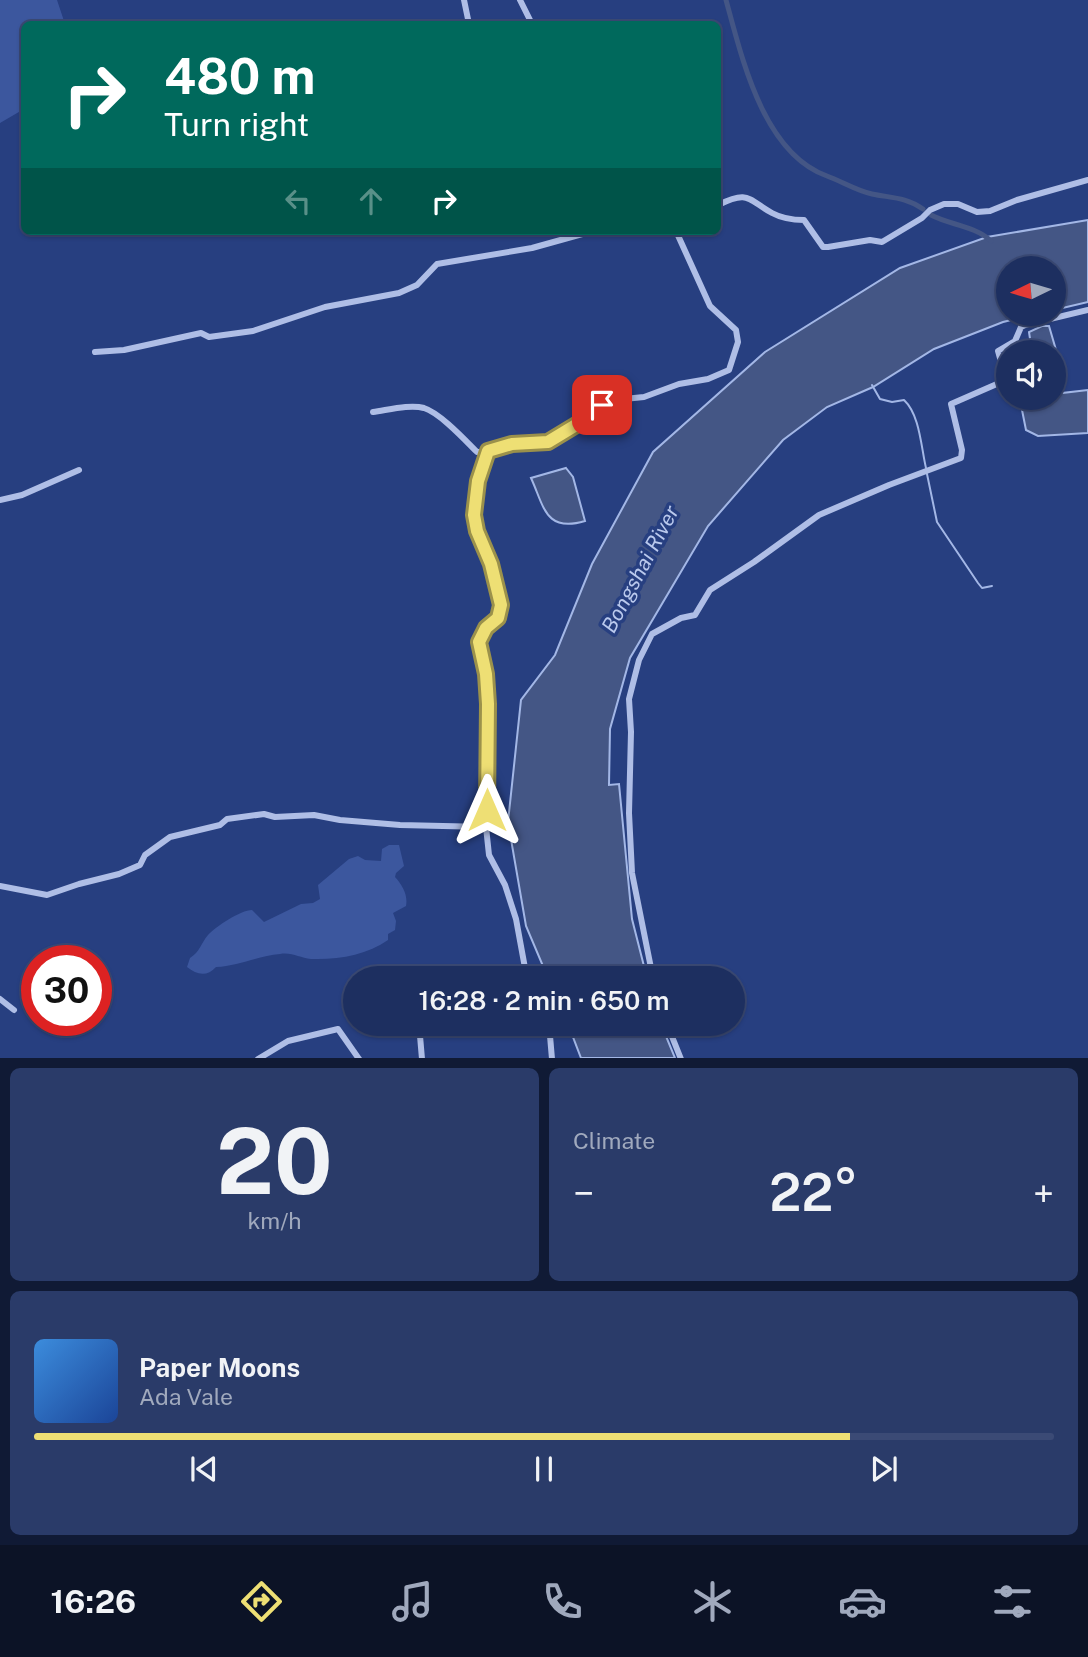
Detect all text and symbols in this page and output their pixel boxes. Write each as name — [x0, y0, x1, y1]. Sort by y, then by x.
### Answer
text: 480 m — [164, 47, 315, 105]
icon: right — [49, 49, 140, 140]
text: Turn right — [164, 106, 309, 143]
icon: left — [279, 182, 317, 220]
icon: ahead — [352, 182, 390, 220]
icon: right — [425, 182, 463, 220]
north arrow — [996, 256, 1066, 326]
map controls — [996, 256, 1066, 410]
button: sound — [996, 340, 1066, 410]
pin — [572, 375, 632, 435]
icon: arrive — [583, 386, 621, 424]
water label: Bongshai River — [596, 500, 684, 637]
position arrow — [450, 773, 524, 847]
speed limit sign: 30 — [21, 945, 112, 1036]
text: 16:28 · 2 min · 650 m — [419, 985, 669, 1016]
text: 20 — [216, 1108, 333, 1214]
text: Climate — [573, 1127, 655, 1154]
text: 22° — [769, 1162, 858, 1223]
text: − — [573, 1171, 594, 1216]
text: + — [1033, 1171, 1054, 1216]
text: km/h — [247, 1207, 302, 1234]
text: Paper Moons — [139, 1352, 300, 1383]
text: Ada Vale — [139, 1383, 233, 1410]
icon: previous — [185, 1450, 223, 1488]
icon: pause — [525, 1450, 563, 1488]
icon: next — [865, 1450, 903, 1488]
icon: directions — [237, 1577, 286, 1626]
icon: music — [388, 1577, 437, 1626]
icon: phone — [538, 1577, 587, 1626]
icon: climate — [688, 1577, 737, 1626]
icon: car — [838, 1577, 887, 1626]
icon: filters — [988, 1577, 1037, 1626]
text: 16:26 — [51, 1583, 136, 1620]

